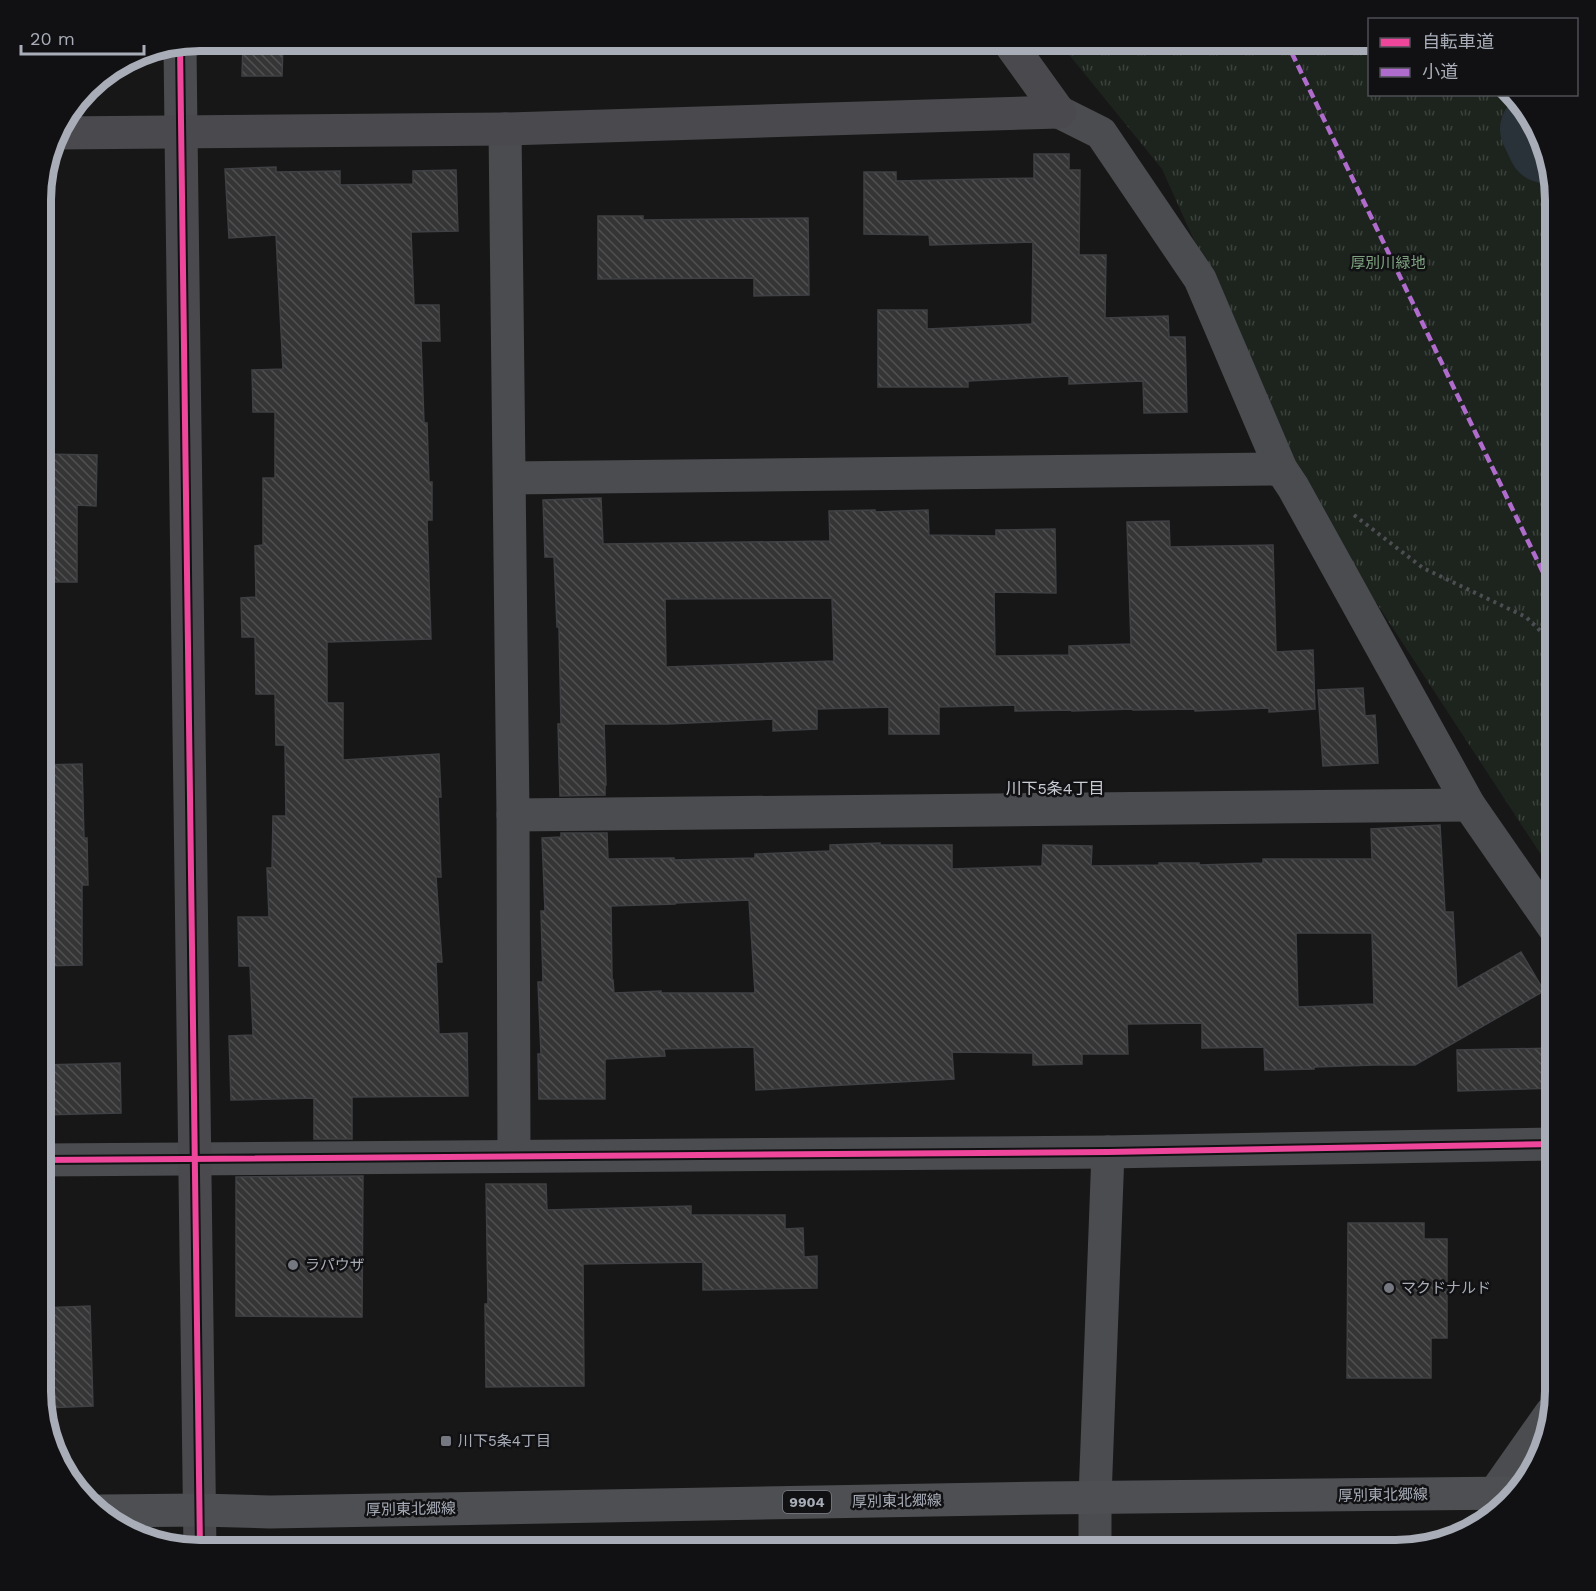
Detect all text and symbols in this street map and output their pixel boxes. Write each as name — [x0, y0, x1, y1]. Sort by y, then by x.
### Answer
scale bar — [21, 18, 144, 56]
legend — [1368, 18, 1578, 96]
text: 20 m — [30, 28, 75, 49]
text: 自転車道 — [1422, 31, 1494, 52]
text: 小道 — [1422, 61, 1458, 82]
park label: 厚別川緑地 — [1350, 254, 1426, 272]
district label: 川下5条4丁目 — [1005, 779, 1105, 798]
place label: ラパウザ — [305, 1256, 365, 1274]
marker: ラパウザ — [286, 1258, 300, 1272]
place label: マクドナルド — [1401, 1279, 1491, 1297]
marker: マクドナルド — [1382, 1281, 1396, 1295]
place label: 川下5条4丁目 — [458, 1432, 551, 1450]
marker: 川下5条4丁目 — [439, 1434, 453, 1448]
street label: 厚別東北郷線 — [1338, 1485, 1428, 1505]
road number: 9904 — [783, 1491, 831, 1513]
street label: 厚別東北郷線 — [852, 1491, 942, 1511]
street label: 厚別東北郷線 — [366, 1499, 456, 1519]

